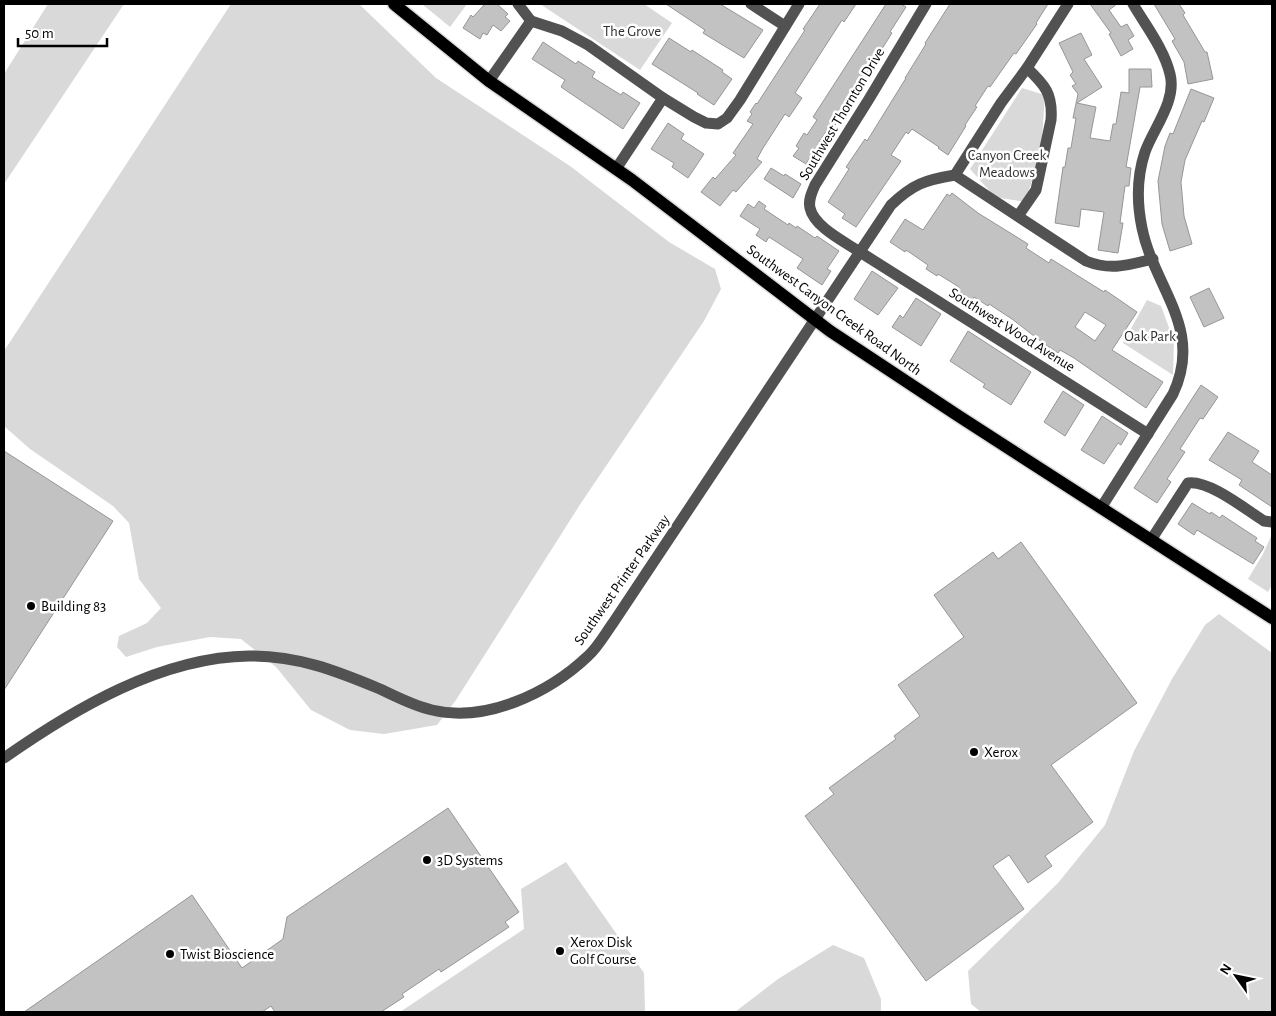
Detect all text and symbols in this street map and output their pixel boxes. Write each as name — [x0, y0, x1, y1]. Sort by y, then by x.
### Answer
scale bar — [18, 15, 106, 47]
park label: The Grove — [603, 24, 661, 39]
text: 50 m — [25, 26, 54, 41]
street label: Southwest Thornton Drive — [796, 45, 888, 183]
park label: Canyon Creek Meadows — [968, 148, 1046, 180]
street label: Southwest Canyon Creek Road North — [744, 242, 924, 378]
street label: Southwest Wood Avenue — [946, 285, 1078, 375]
park label: Oak Park — [1124, 329, 1176, 344]
street label: Southwest Printer Parkway — [571, 512, 673, 648]
place label: Building 83 — [41, 599, 106, 614]
marker: Building 83 — [25, 600, 37, 612]
place label: Xerox — [984, 745, 1018, 760]
marker: Xerox — [968, 746, 980, 758]
place label: 3D Systems — [437, 853, 503, 868]
marker: 3D Systems — [421, 854, 433, 866]
place label: Xerox Disk Golf Course — [570, 935, 637, 967]
marker: Xerox Disk Golf Course — [554, 945, 566, 957]
place label: Twist Bioscience — [180, 947, 274, 962]
marker: Twist Bioscience — [164, 948, 176, 960]
north arrow — [1211, 951, 1261, 1001]
text: N — [1217, 962, 1234, 977]

